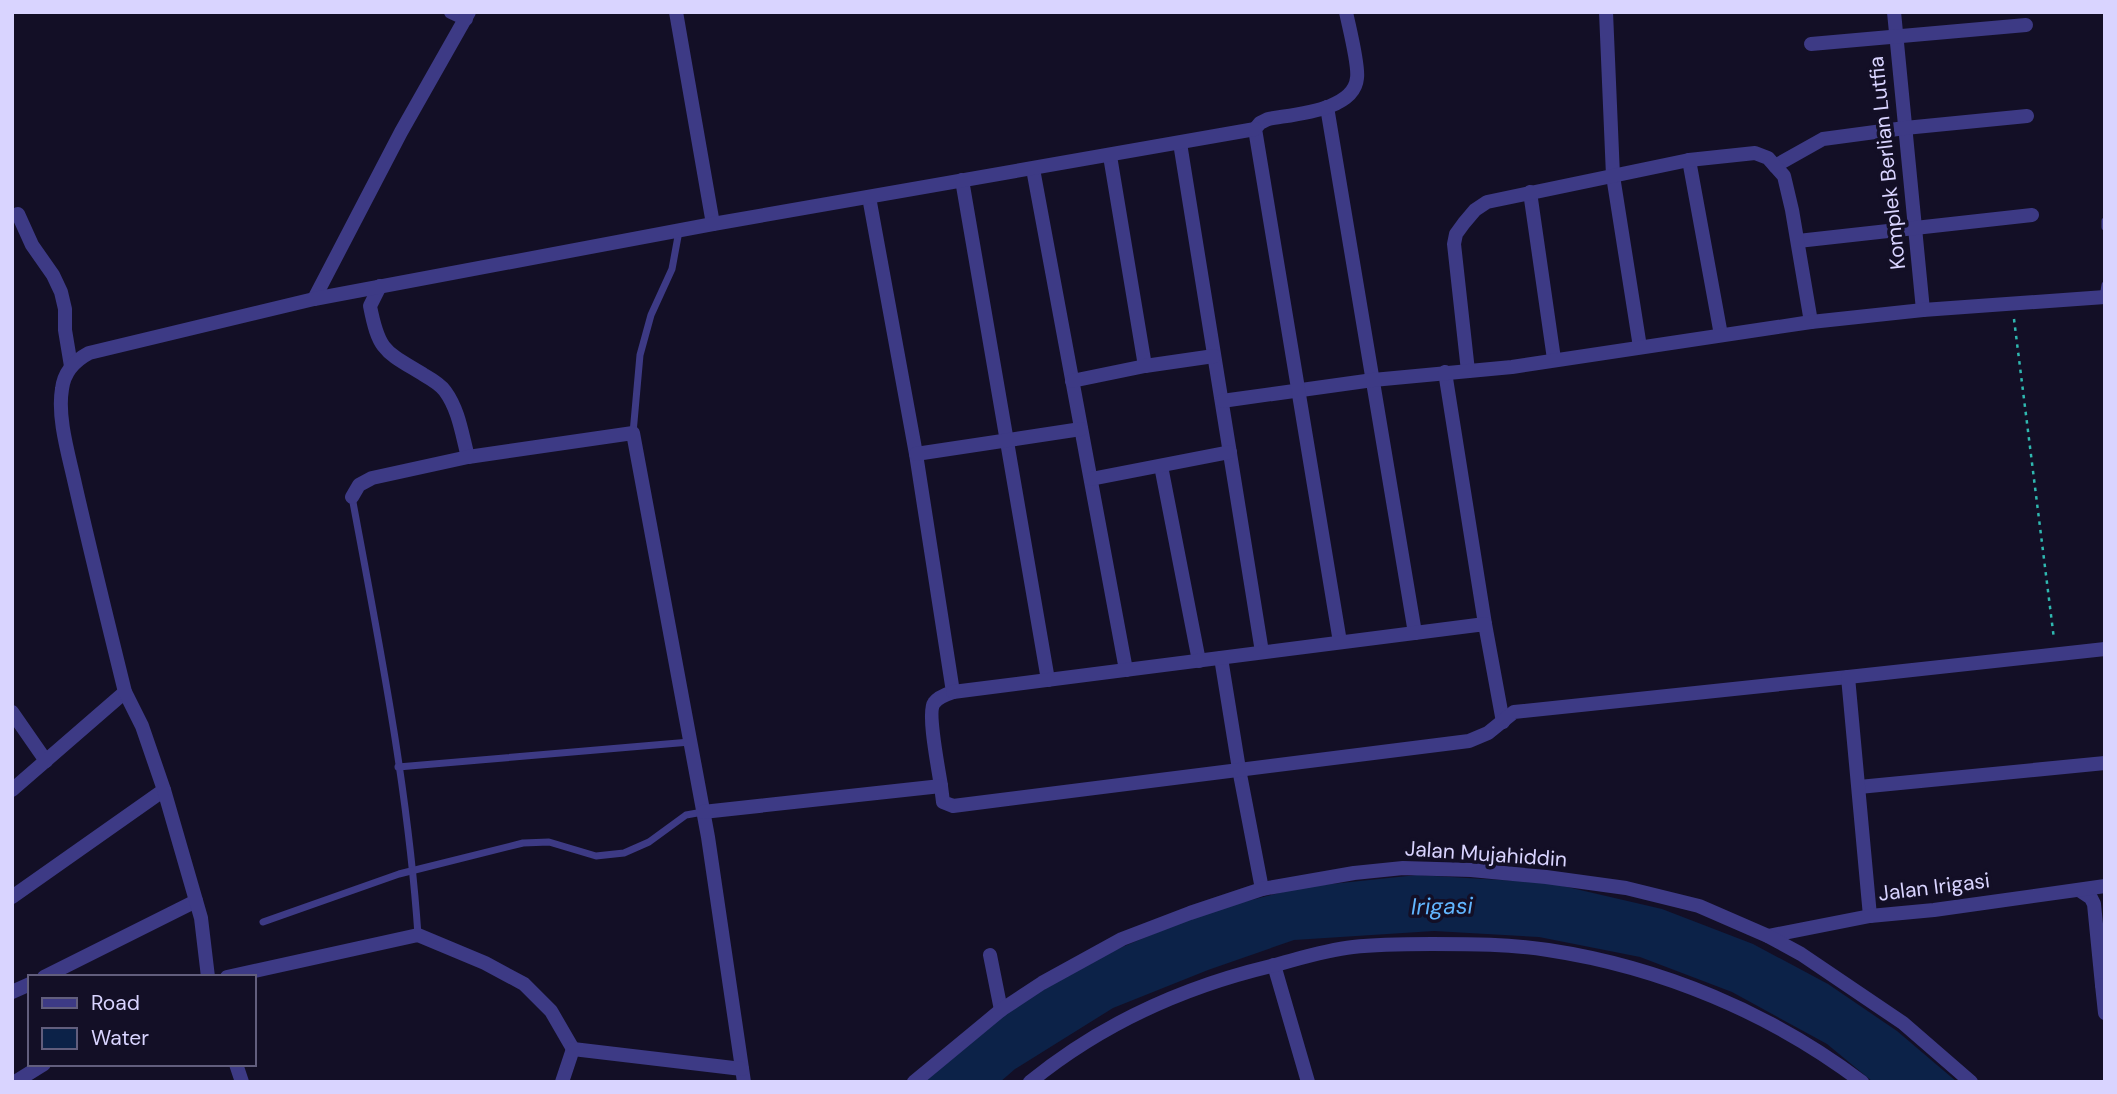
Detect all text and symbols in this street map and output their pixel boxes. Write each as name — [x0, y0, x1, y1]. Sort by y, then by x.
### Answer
street label: Komplek Berlian Lutfia — [1862, 55, 1912, 271]
street label: Jalan Mujahiddin — [1404, 834, 1568, 874]
street label: Jalan Irigasi — [1877, 866, 1991, 908]
water label: Irigasi — [1411, 890, 1474, 922]
legend — [28, 975, 256, 1066]
text: Road — [91, 989, 140, 1017]
text: Water — [91, 1024, 149, 1052]

